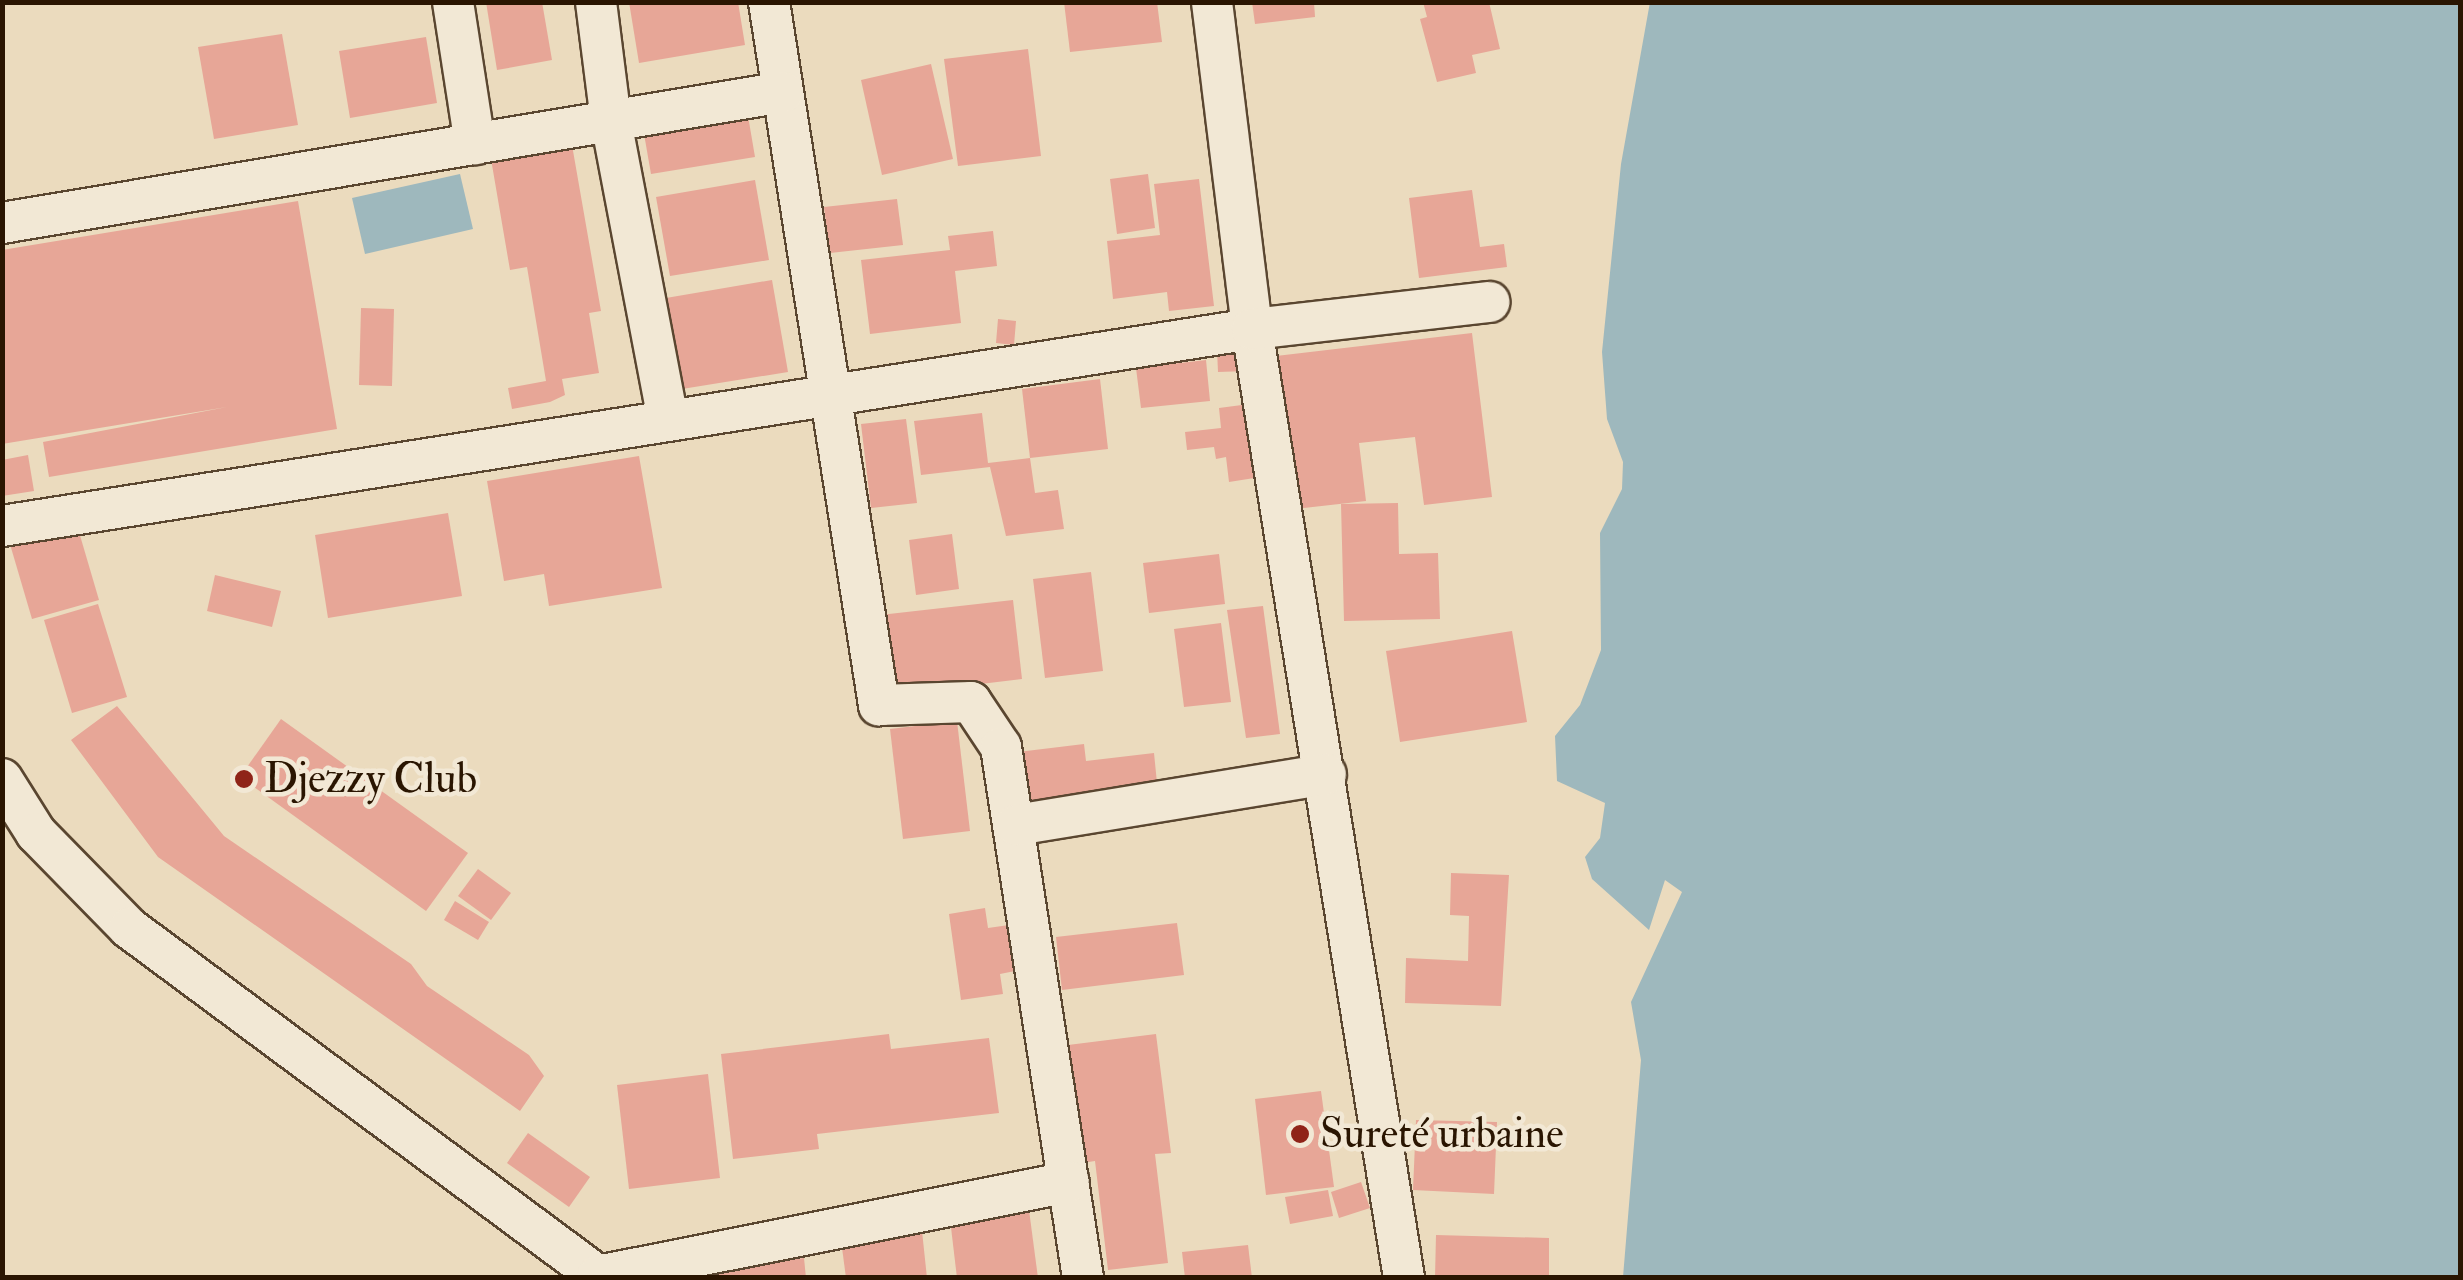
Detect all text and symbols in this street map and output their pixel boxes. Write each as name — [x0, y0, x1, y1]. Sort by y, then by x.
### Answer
place label: Djezzy Club — [264, 754, 477, 804]
marker: Djezzy Club — [233, 768, 255, 790]
place label: Sureté urbaine — [1320, 1109, 1564, 1159]
marker: Sureté urbaine — [1289, 1123, 1311, 1145]

